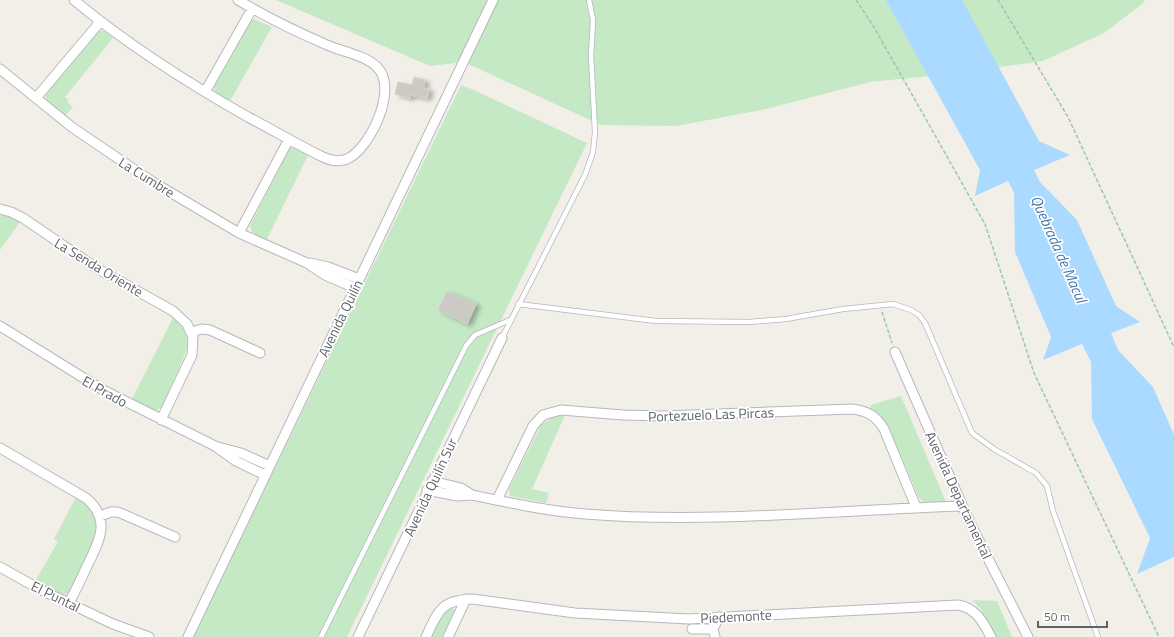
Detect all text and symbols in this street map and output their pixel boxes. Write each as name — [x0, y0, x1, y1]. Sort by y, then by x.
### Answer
street label: La Cumbre — [115, 152, 179, 202]
water label: Quebrada de Macul — [1025, 192, 1094, 308]
street label: La Senda Oriente — [51, 232, 147, 302]
street label: Avenida Quilín — [312, 276, 368, 360]
street label: El Prado — [78, 370, 132, 412]
street label: Portezuelo Las Pircas — [648, 401, 774, 427]
street label: Avenida Departamental — [920, 428, 998, 562]
street label: Avenida Quilín Sur — [398, 434, 462, 540]
street label: El Puntal — [28, 575, 84, 617]
scale bar — [1038, 603, 1107, 629]
street label: Piedemonte — [700, 604, 772, 628]
text: 50 m — [1044, 607, 1070, 626]

